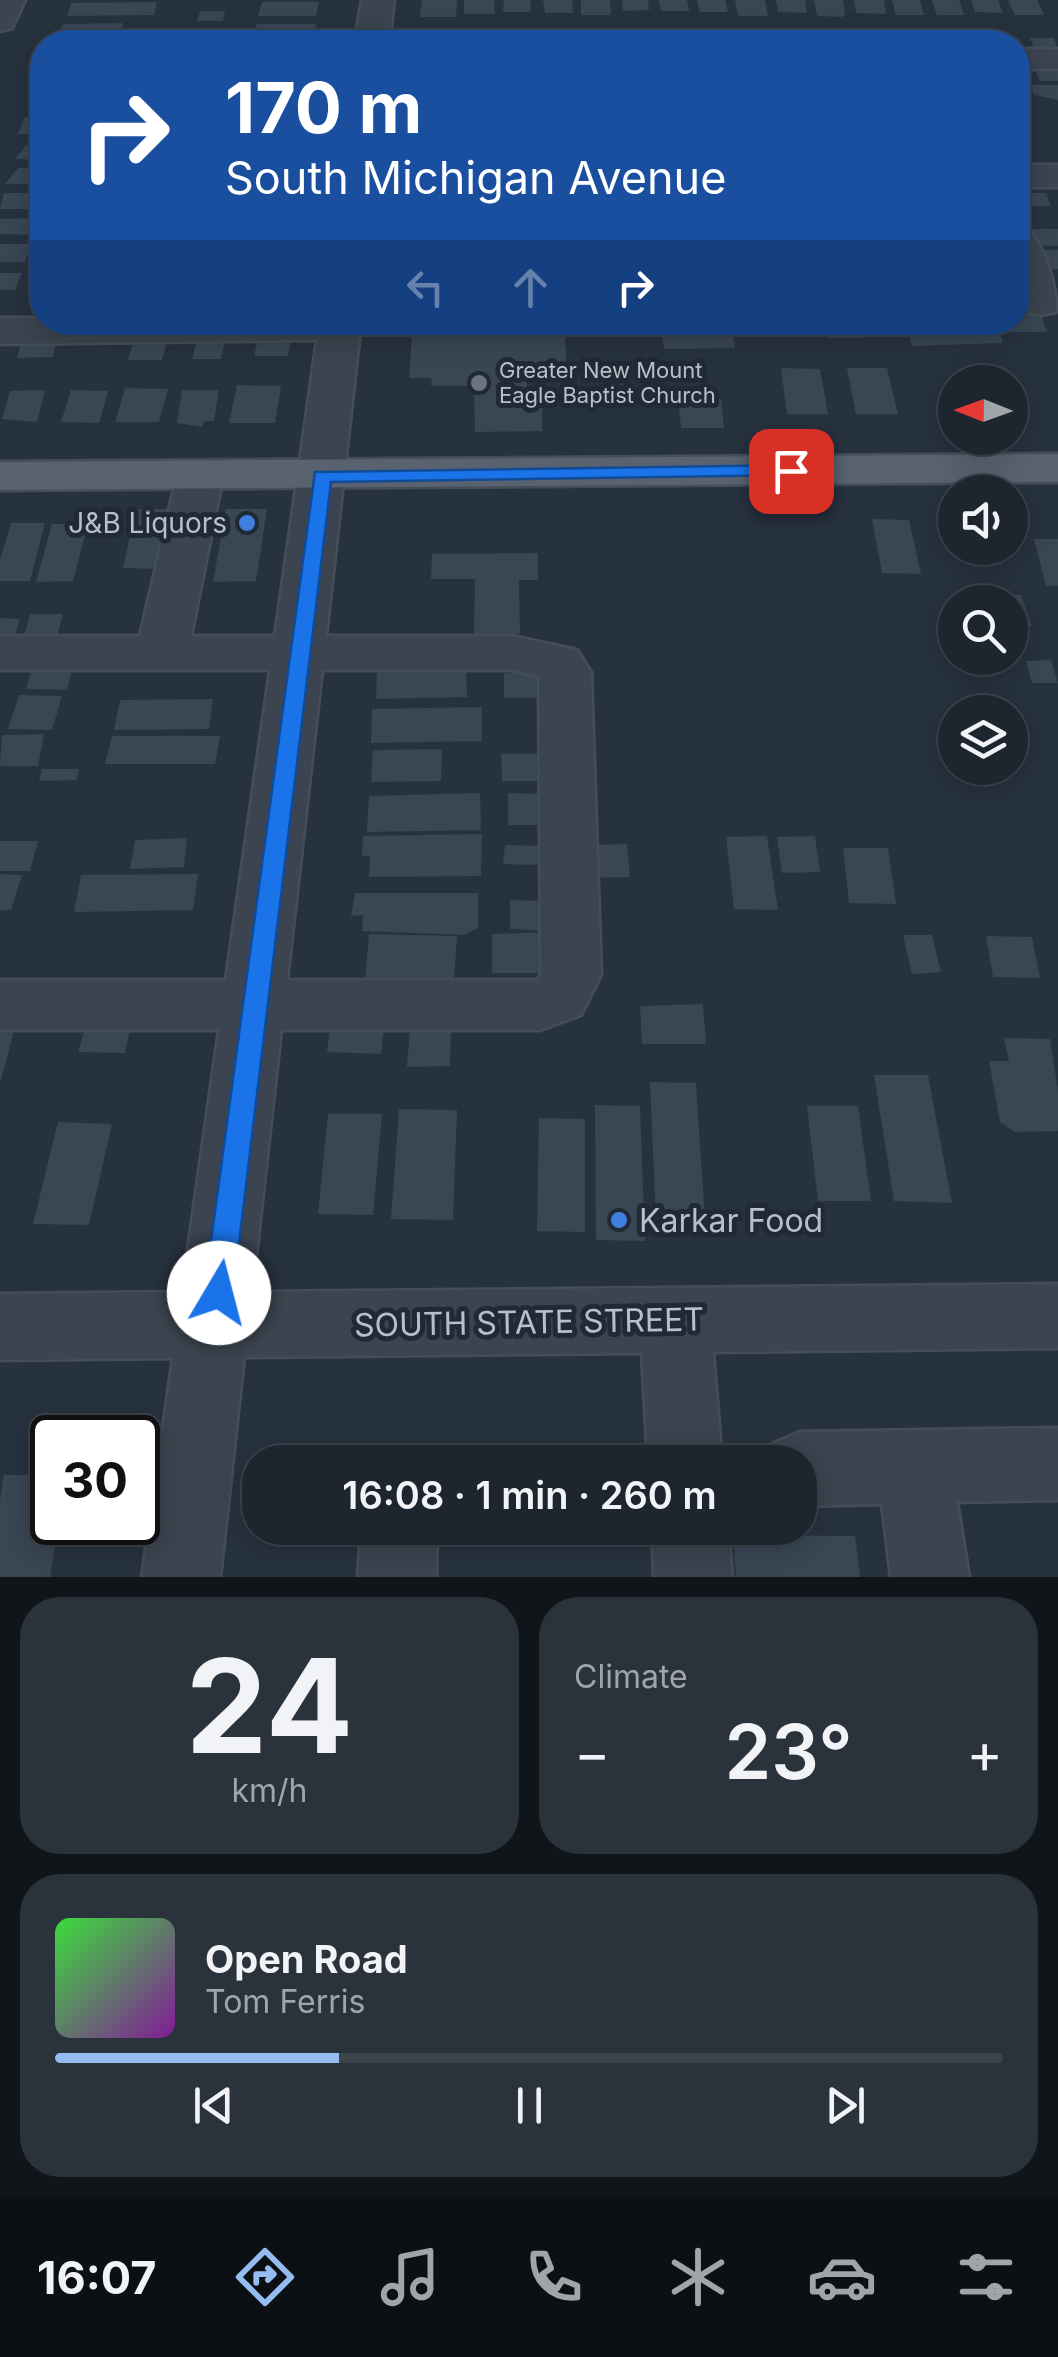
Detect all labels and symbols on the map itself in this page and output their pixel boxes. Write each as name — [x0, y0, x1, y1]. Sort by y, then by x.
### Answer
place label: Greater New Mount Eagle Baptist Church — [499, 357, 716, 408]
north arrow — [938, 365, 1028, 455]
marker: Greater New Mount Eagle Baptist Church — [468, 372, 490, 394]
pin — [749, 429, 834, 514]
place label: J&B Liquors — [68, 506, 227, 540]
marker: J&B Liquors — [236, 512, 258, 534]
place label: Karkar Food — [639, 1201, 823, 1240]
marker: Karkar Food — [608, 1209, 630, 1231]
position arrow — [167, 1241, 271, 1345]
street label: SOUTH STATE STREET — [354, 1299, 704, 1345]
speed limit sign: 30 — [30, 1415, 160, 1545]

